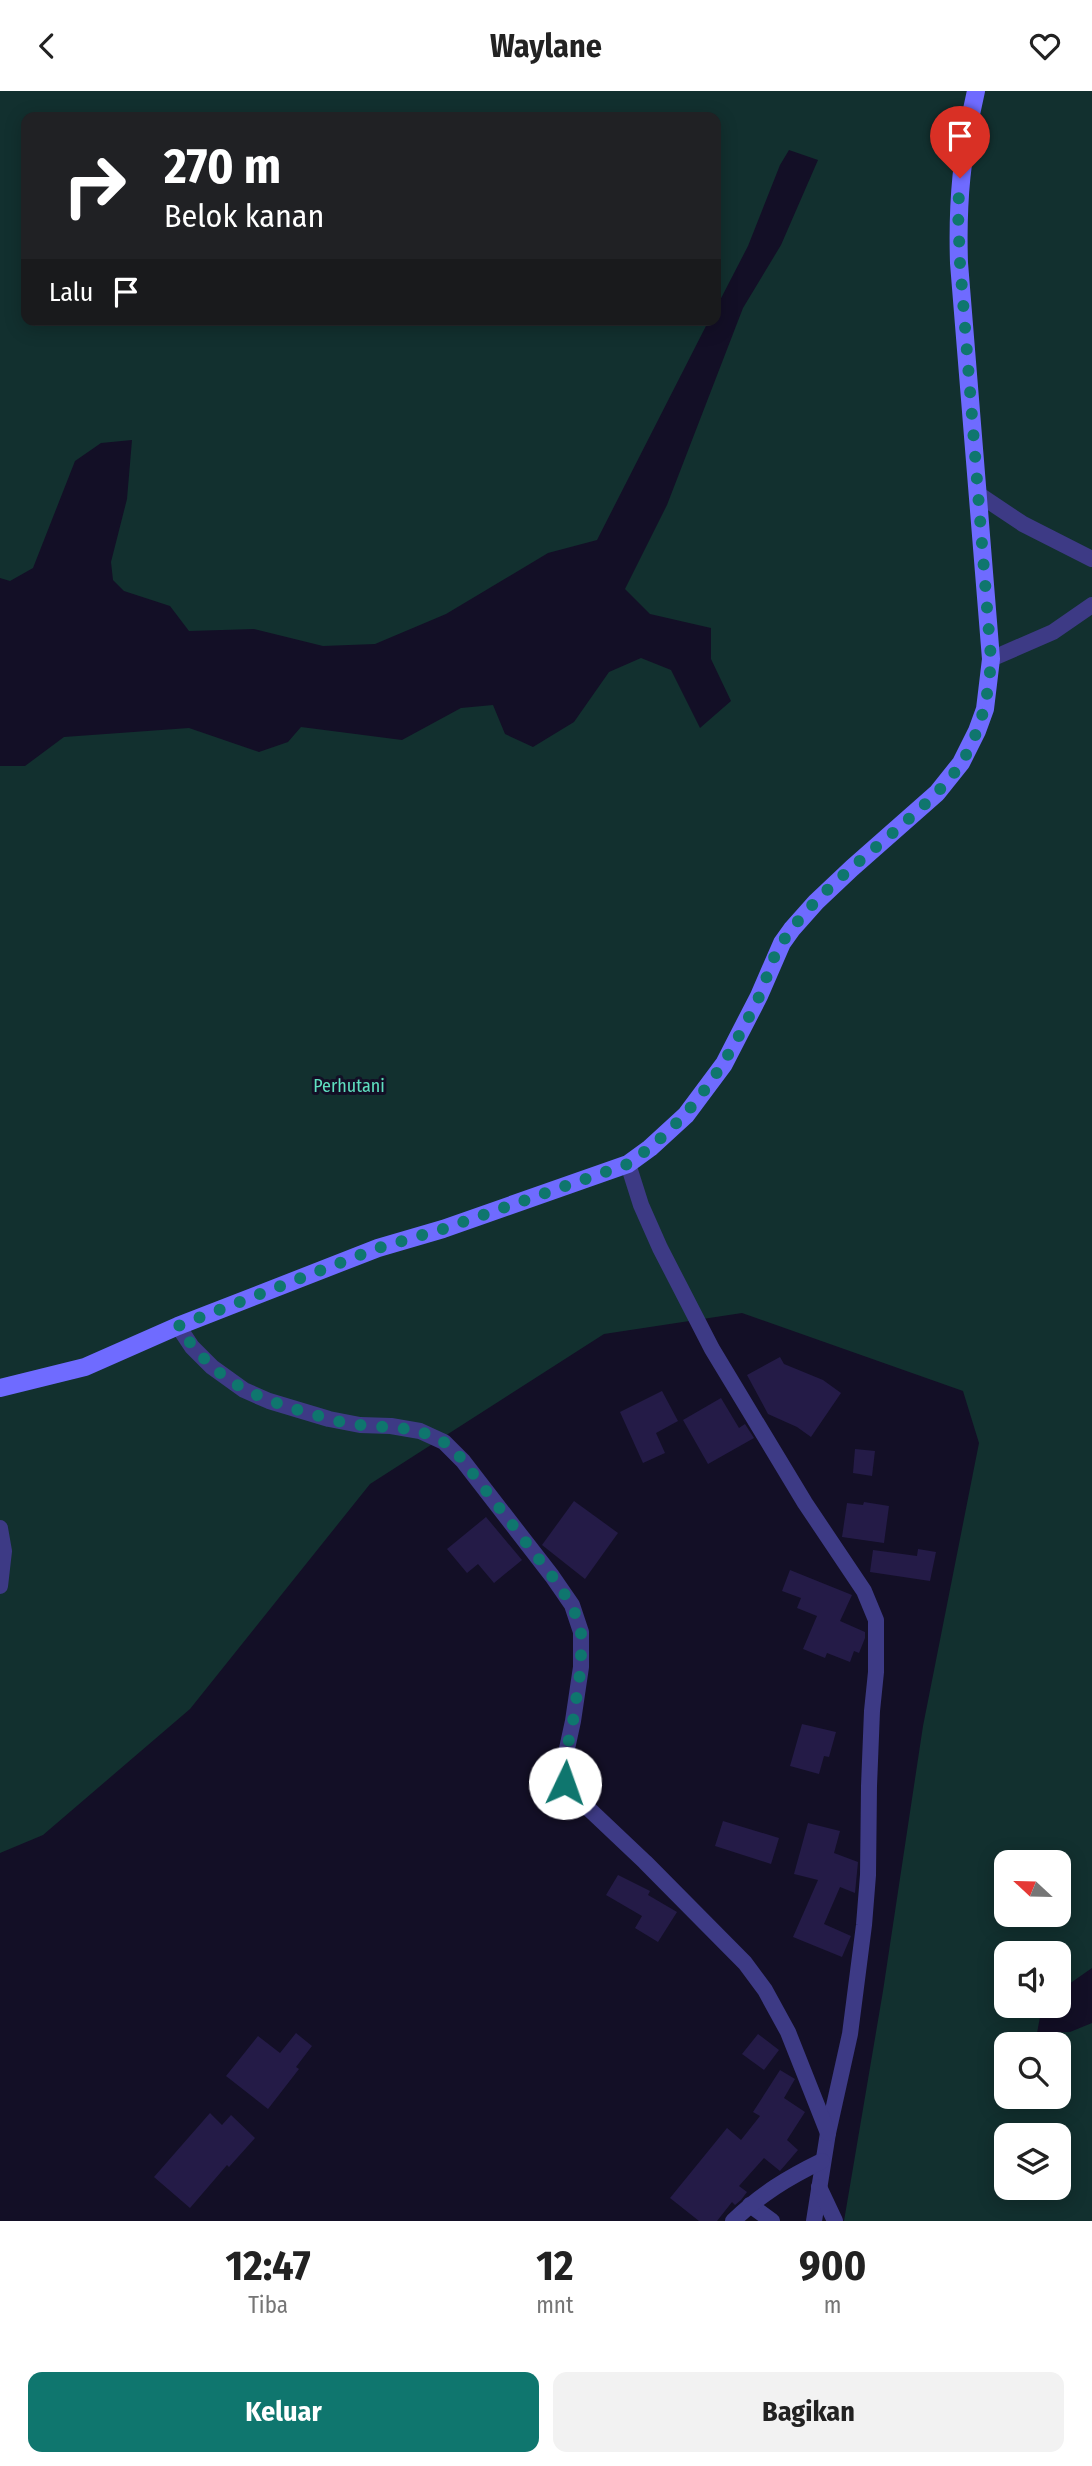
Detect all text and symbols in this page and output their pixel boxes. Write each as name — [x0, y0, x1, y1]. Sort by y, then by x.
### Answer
icon: back — [28, 27, 66, 65]
text: Waylane — [490, 27, 602, 65]
icon: heart — [1026, 27, 1064, 65]
pin — [930, 106, 990, 178]
icon: arrive — [941, 117, 979, 155]
text: 270 m — [164, 137, 281, 196]
icon: right — [49, 140, 140, 231]
text: Belok kanan — [164, 197, 324, 235]
icon: arrive — [107, 273, 145, 311]
text: Lalu — [49, 277, 93, 308]
park label: Perhutani — [313, 1075, 385, 1097]
position arrow — [528, 1746, 602, 1820]
north arrow — [994, 1850, 1071, 1927]
map controls — [994, 1850, 1071, 2200]
button: sound — [994, 1941, 1071, 2018]
button: search — [994, 2032, 1071, 2109]
button: layers — [994, 2123, 1071, 2200]
text: 12:47 — [225, 2241, 311, 2291]
text: 12 — [536, 2241, 573, 2291]
text: 900 — [799, 2241, 867, 2291]
text: Tiba — [248, 2291, 288, 2319]
text: mnt — [536, 2291, 573, 2319]
text: m — [824, 2291, 842, 2319]
button: Keluar — [28, 2372, 539, 2452]
button: Bagikan — [553, 2372, 1064, 2452]

